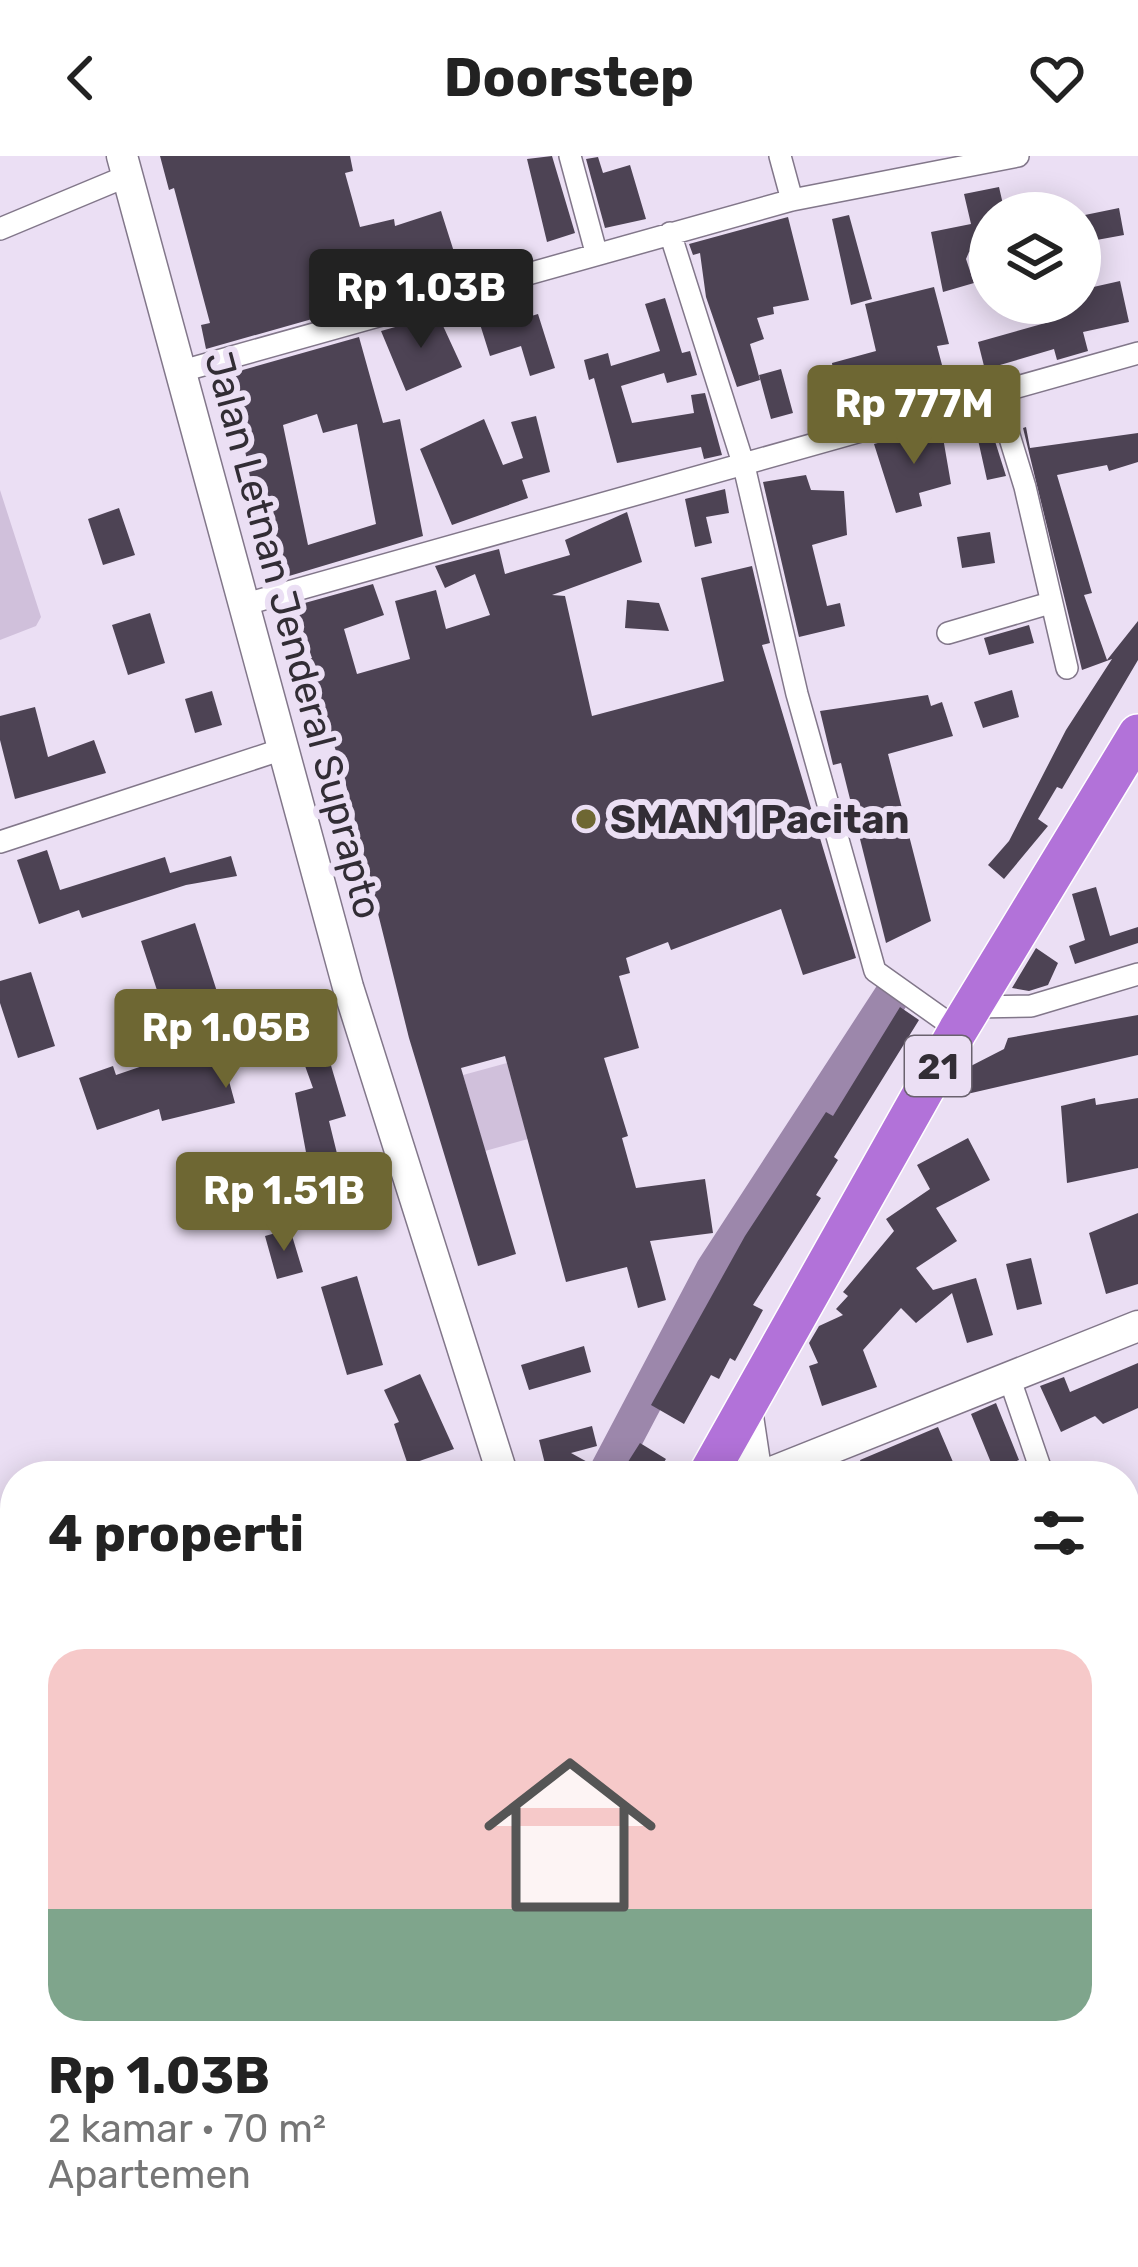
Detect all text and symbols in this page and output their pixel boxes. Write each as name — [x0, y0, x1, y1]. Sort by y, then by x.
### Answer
icon: back — [48, 45, 114, 111]
icon: heart — [1024, 45, 1090, 111]
text: Doorstep — [444, 46, 694, 110]
map controls — [969, 192, 1101, 324]
button: layers — [969, 192, 1101, 324]
pin: Rp 1.03B — [297, 249, 545, 351]
text: Rp 1.03B — [336, 265, 506, 311]
street label: Jalan Letnan Jenderal Suprapto — [195, 347, 391, 924]
pin: Rp 777M — [803, 365, 1025, 467]
text: Rp 777M — [834, 381, 994, 427]
place label: SMAN 1 Pacitan — [610, 797, 910, 843]
marker: SMAN 1 Pacitan — [573, 806, 599, 832]
pin: Rp 1.05B — [102, 989, 350, 1091]
text: Rp 1.05B — [141, 1005, 311, 1051]
road number: 21 — [905, 1036, 971, 1096]
pin: Rp 1.51B — [160, 1152, 408, 1254]
text: Rp 1.51B — [203, 1168, 365, 1214]
icon: filters — [1026, 1500, 1092, 1566]
text: 4 properti — [48, 1503, 304, 1564]
icon: home — [462, 1727, 678, 1943]
text: Rp 1.03B — [48, 2045, 270, 2106]
text: 2 kamar · 70 m² — [48, 2106, 326, 2152]
text: Apartemen — [48, 2152, 251, 2198]

